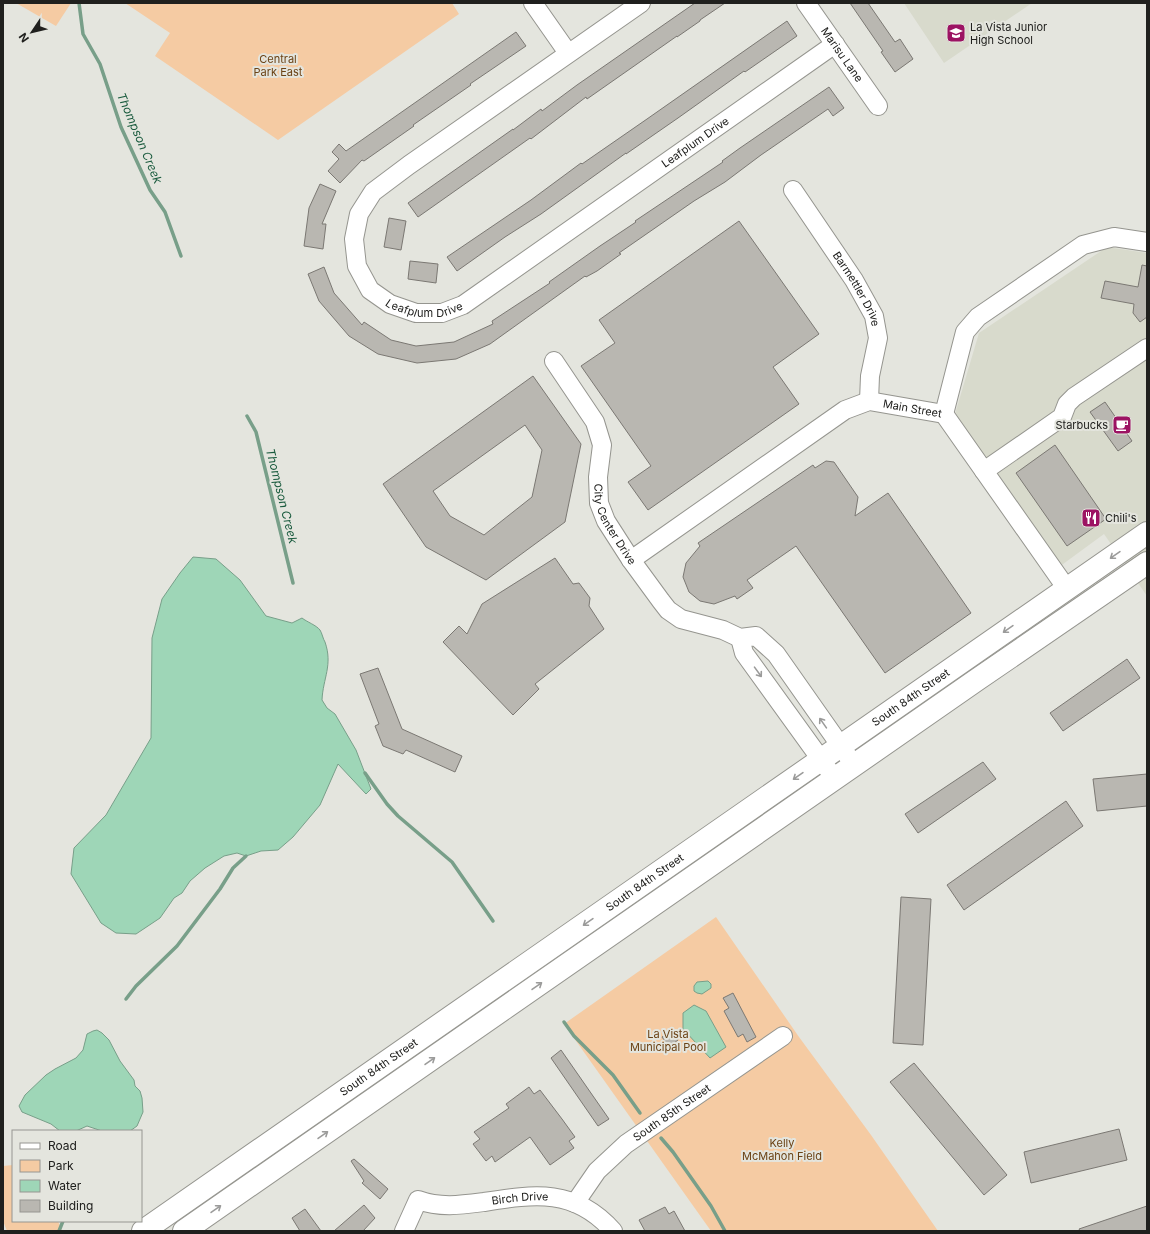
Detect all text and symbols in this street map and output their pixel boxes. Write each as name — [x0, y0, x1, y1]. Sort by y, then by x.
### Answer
north arrow — [12, 12, 52, 52]
place label: La Vista Junior High School — [970, 20, 1047, 47]
school or university icon: La Vista Junior High School — [945, 22, 967, 44]
street label: Marisu Lane — [818, 24, 866, 85]
text: N — [16, 30, 32, 45]
park label: Central Park East — [254, 52, 303, 79]
water label: Thompson Creek — [114, 90, 166, 186]
street label: Leafplum Drive — [659, 114, 732, 171]
street label: Barmettler Drive — [830, 249, 883, 327]
street label: Leafplum Drive — [383, 296, 465, 320]
street label: Main Street — [882, 397, 943, 421]
cafe icon: Starbucks — [1111, 414, 1133, 436]
place label: Starbucks — [1055, 418, 1108, 432]
water label: Thompson Creek — [263, 447, 301, 545]
street label: City Center Drive — [591, 483, 639, 568]
restaurant icon: Chili's — [1080, 507, 1102, 529]
place label: Chili's — [1105, 511, 1137, 525]
one-way arrow — [1110, 551, 1121, 559]
one-way arrow — [1003, 625, 1014, 633]
street label: South 84th Street — [869, 665, 953, 729]
one-way arrow — [754, 667, 762, 678]
one-way arrow — [819, 717, 827, 728]
one-way arrow — [793, 772, 804, 780]
street label: South 84th Street — [603, 850, 687, 914]
one-way arrow — [583, 918, 594, 926]
one-way arrow — [531, 982, 542, 990]
park label: La Vista Municipal Pool — [630, 1027, 706, 1054]
street label: South 84th Street — [337, 1035, 421, 1099]
one-way arrow — [424, 1057, 435, 1065]
street label: South 85th Street — [630, 1081, 714, 1144]
legend — [12, 1130, 142, 1222]
one-way arrow — [317, 1131, 328, 1139]
park label: Kelly McMahon Field — [742, 1136, 822, 1163]
text: Road — [48, 1138, 77, 1153]
text: Park — [48, 1158, 74, 1173]
text: Water — [48, 1178, 82, 1193]
street label: Birch Drive — [491, 1189, 549, 1208]
text: Building — [48, 1198, 93, 1213]
one-way arrow — [210, 1205, 221, 1213]

